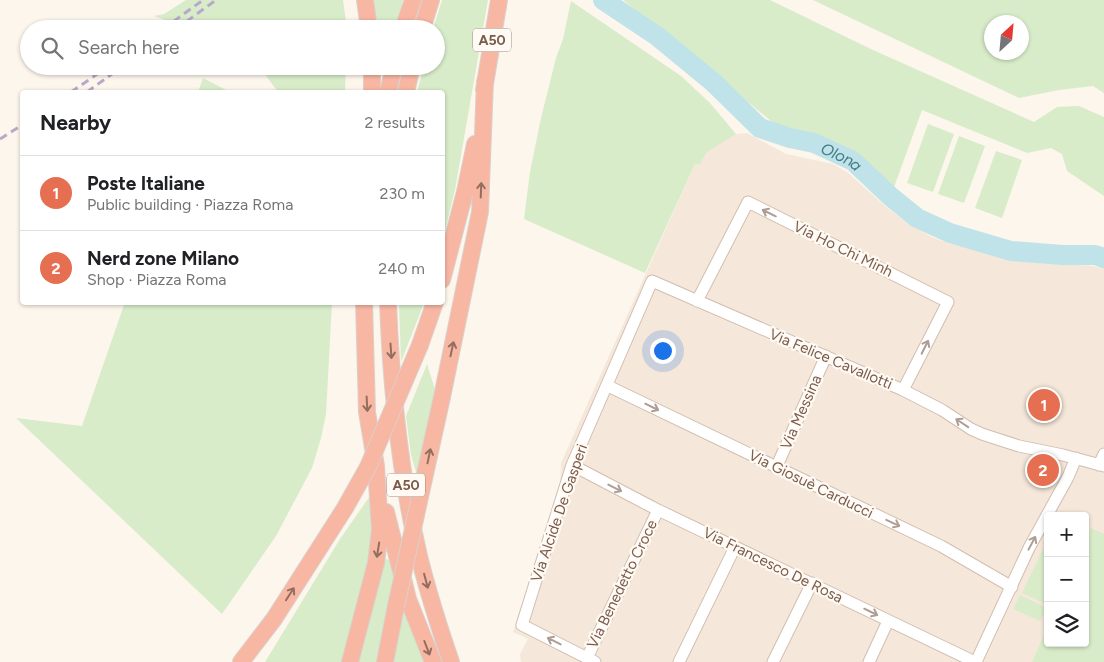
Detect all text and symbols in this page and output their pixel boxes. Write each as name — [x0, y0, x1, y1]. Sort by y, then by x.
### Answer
north arrow — [984, 15, 1029, 60]
search box — [20, 20, 445, 75]
road number: A50 — [473, 28, 511, 52]
icon: search — [38, 34, 66, 62]
text: Search here — [78, 36, 180, 59]
text: Nearby — [40, 110, 111, 135]
text: 2 results — [365, 113, 425, 132]
water label: Olona — [818, 138, 866, 174]
text: Poste Italiane — [87, 172, 205, 195]
one-way arrow — [476, 182, 485, 198]
text: 1 — [53, 184, 59, 203]
text: 230 m — [380, 184, 425, 203]
text: Public building · Piazza Roma — [87, 195, 293, 214]
one-way arrow — [762, 208, 777, 217]
street label: Via Ho Chi Minh — [790, 217, 896, 281]
text: Nerd zone Milano — [87, 247, 239, 270]
text: 2 — [51, 259, 61, 278]
text: 240 m — [378, 259, 425, 278]
text: Shop · Piazza Roma — [87, 270, 227, 289]
street label: Via Felice Cavallotti — [767, 325, 895, 393]
your location — [650, 338, 676, 364]
one-way arrow — [920, 339, 930, 354]
one-way arrow — [448, 342, 457, 358]
one-way arrow — [386, 343, 395, 359]
street label: Via Messina — [777, 372, 825, 452]
pin: 1 — [1028, 386, 1060, 424]
one-way arrow — [362, 395, 371, 411]
one-way arrow — [644, 402, 659, 412]
one-way arrow — [955, 418, 969, 428]
street label: Via Alcide De Gasperi — [527, 442, 591, 584]
street label: Via Giosuè Carducci — [746, 446, 876, 522]
one-way arrow — [425, 448, 434, 464]
pin: 2 — [1027, 451, 1059, 489]
road number: A50 — [387, 474, 425, 496]
one-way arrow — [607, 484, 622, 493]
map controls — [1044, 512, 1089, 647]
button: + — [1044, 512, 1089, 557]
street label: Via Benedetto Croce — [583, 517, 661, 651]
one-way arrow — [885, 518, 900, 528]
street label: Via Francesco De Rosa — [700, 523, 846, 607]
one-way arrow — [1027, 535, 1037, 550]
one-way arrow — [372, 541, 382, 557]
button: − — [1044, 557, 1089, 602]
one-way arrow — [422, 572, 431, 588]
one-way arrow — [285, 588, 295, 602]
button: layers — [1044, 602, 1089, 647]
one-way arrow — [863, 608, 878, 618]
one-way arrow — [547, 636, 562, 646]
one-way arrow — [423, 639, 432, 655]

